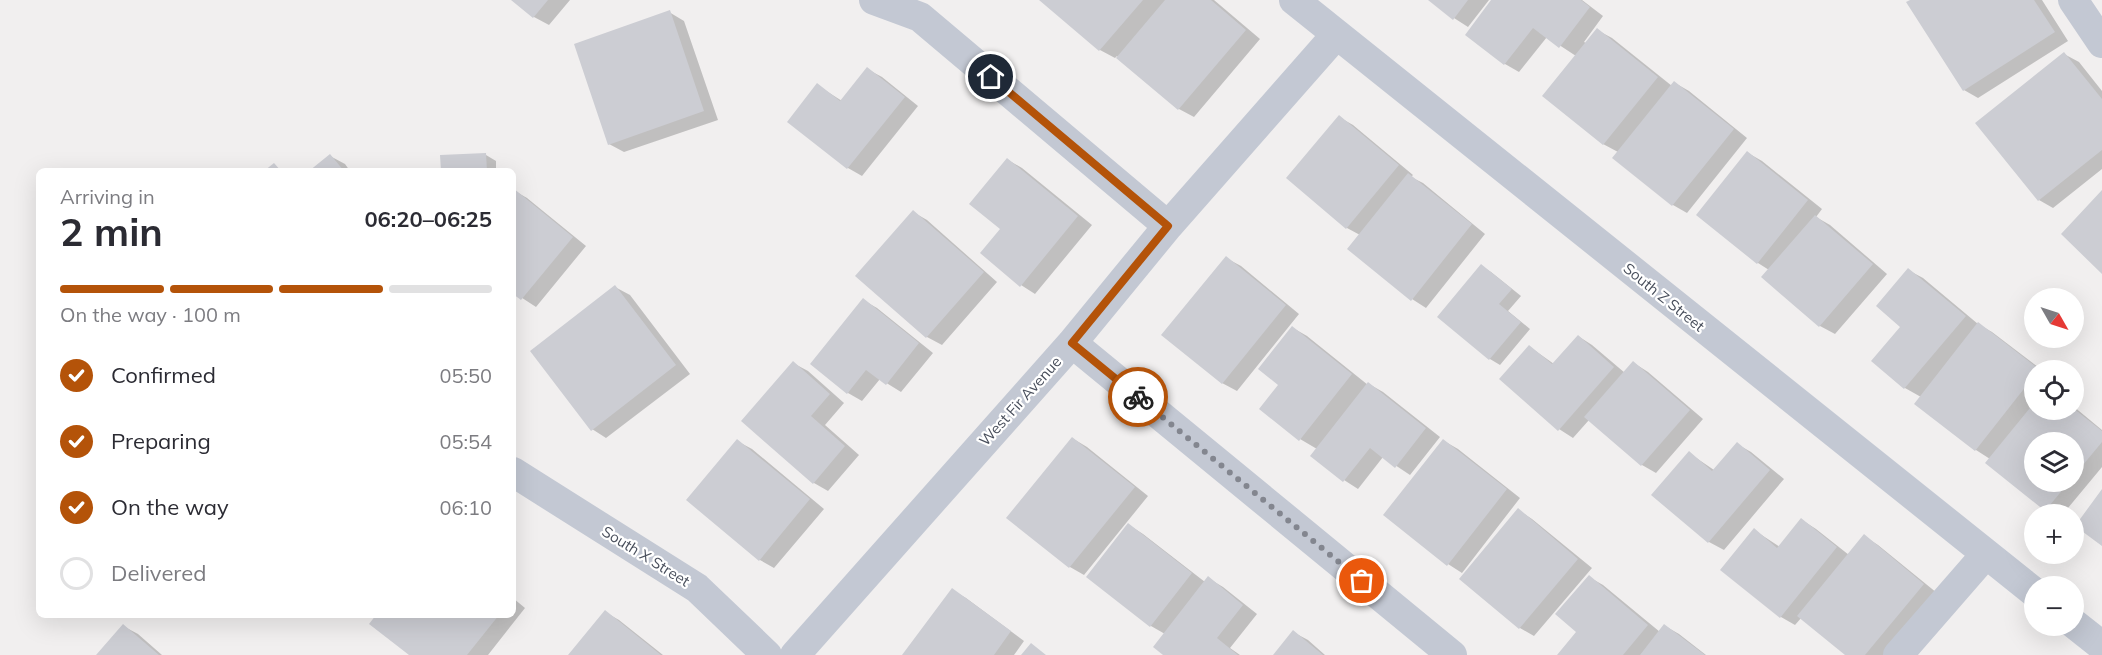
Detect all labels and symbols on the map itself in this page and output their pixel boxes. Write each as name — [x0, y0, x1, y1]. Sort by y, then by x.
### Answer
pin — [965, 51, 1016, 102]
street label: South Z Street — [1620, 259, 1708, 335]
north arrow — [2024, 288, 2084, 348]
street label: West Fir Avenue — [975, 352, 1065, 450]
courier — [1108, 367, 1168, 427]
street label: South X Street — [599, 522, 693, 590]
pin — [1336, 555, 1387, 606]

